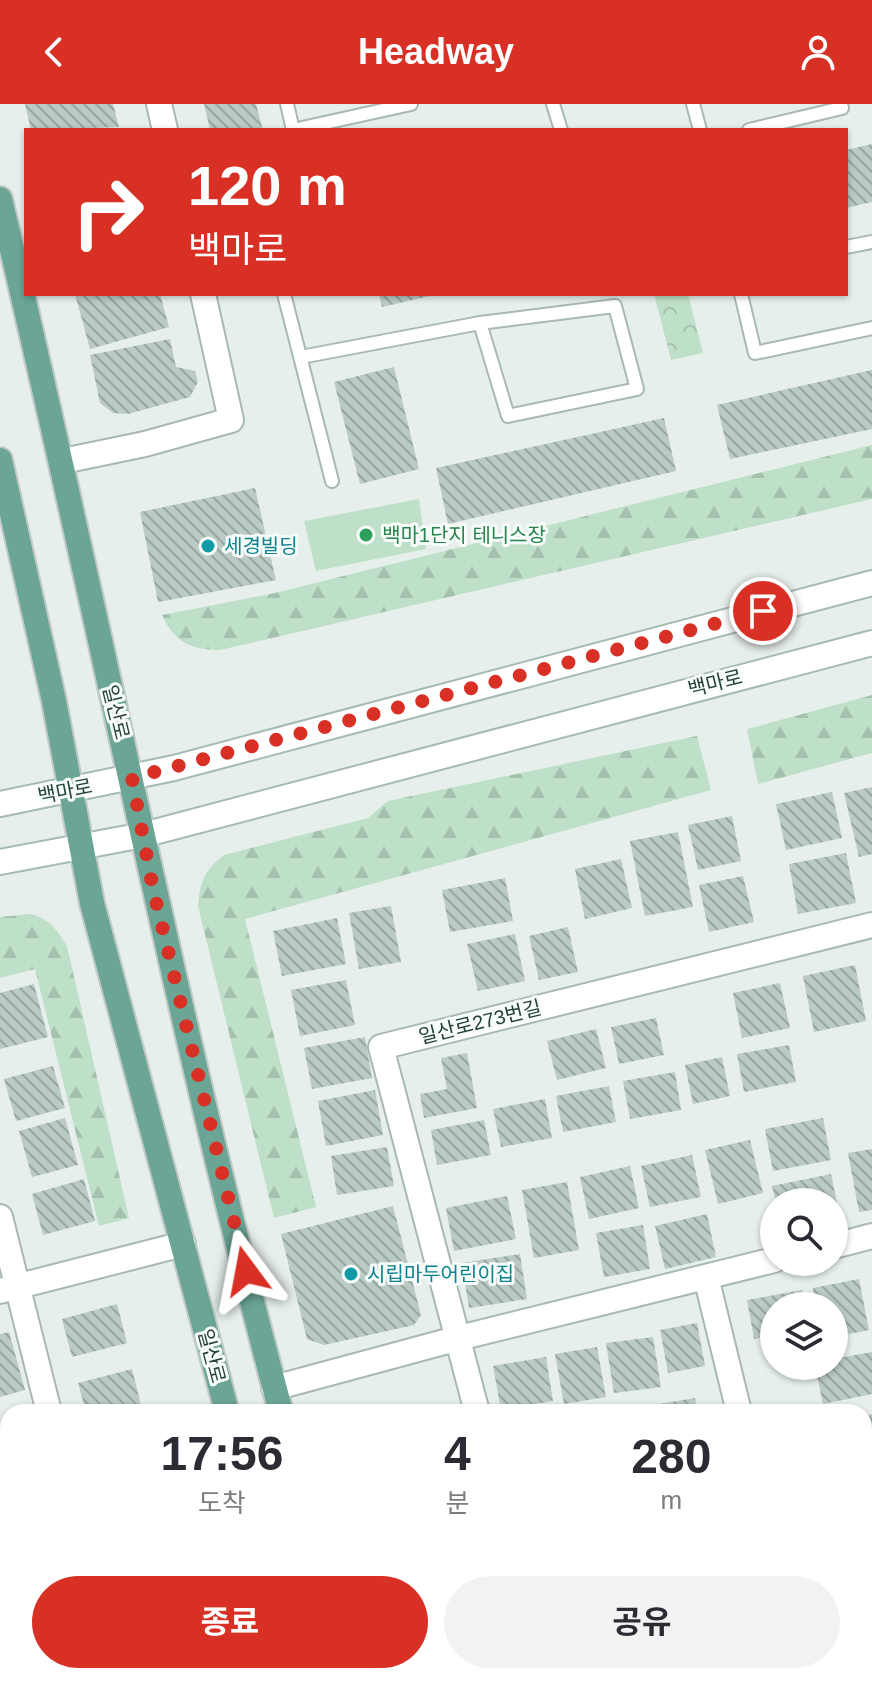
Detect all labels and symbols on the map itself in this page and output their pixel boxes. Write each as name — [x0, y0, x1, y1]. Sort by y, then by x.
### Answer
place label: 백마1단지 테니스장 — [382, 524, 546, 546]
marker: 백마1단지 테니스장 — [357, 526, 375, 544]
place label: 세경빌딩 — [224, 535, 298, 557]
marker: 세경빌딩 — [199, 537, 217, 555]
pin — [729, 577, 797, 645]
street label: 백마로 — [686, 666, 744, 700]
street label: 일산로 — [99, 683, 133, 741]
street label: 백마로 — [36, 775, 94, 807]
street label: 일산로273번길 — [417, 996, 543, 1048]
position arrow — [204, 1229, 288, 1313]
place label: 시립마두어린이집 — [367, 1263, 514, 1285]
marker: 시립마두어린이집 — [342, 1265, 360, 1283]
street label: 일산로 — [194, 1326, 230, 1386]

